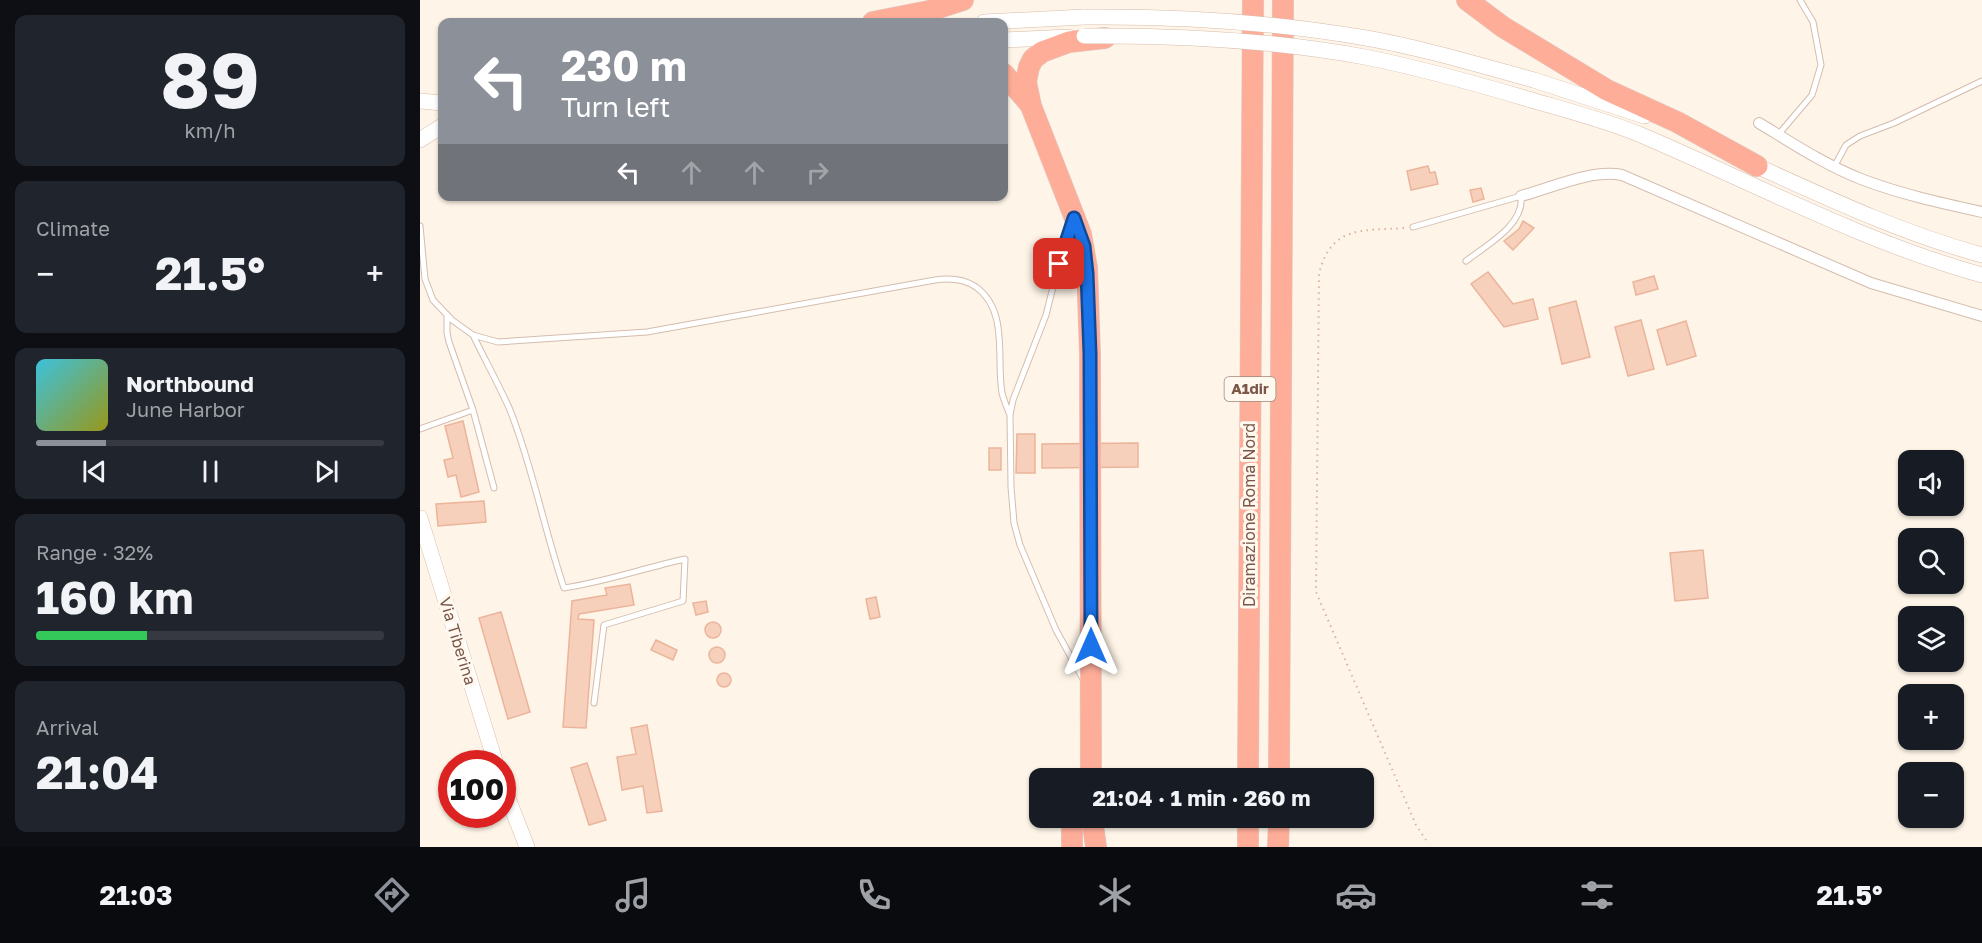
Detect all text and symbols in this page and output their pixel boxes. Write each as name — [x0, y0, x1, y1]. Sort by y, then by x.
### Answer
text: 89 — [160, 32, 260, 125]
text: 230 m — [561, 40, 687, 90]
icon: left — [462, 42, 540, 120]
text: Turn left — [561, 91, 670, 123]
text: km/h — [185, 118, 235, 142]
icon: left — [612, 156, 645, 189]
icon: ahead — [675, 156, 708, 189]
icon: ahead — [738, 156, 771, 189]
icon: right — [801, 156, 834, 189]
text: Climate — [36, 216, 110, 240]
pin — [1033, 238, 1084, 289]
text: 21.5° — [155, 246, 265, 300]
icon: arrive — [1042, 247, 1075, 280]
text: − — [36, 254, 54, 293]
text: + — [366, 254, 384, 293]
text: Northbound — [126, 370, 254, 397]
road number: A1dir — [1224, 377, 1276, 401]
text: June Harbor — [126, 397, 245, 421]
street label: Diramazione Roma Nord — [1239, 423, 1259, 607]
map controls — [1898, 450, 1964, 828]
button: sound — [1898, 450, 1964, 516]
icon: previous — [78, 455, 111, 488]
icon: pause — [194, 455, 227, 488]
icon: next — [310, 455, 343, 488]
button: search — [1898, 528, 1964, 594]
text: Range · 32% — [36, 540, 153, 564]
text: 160 km — [36, 570, 194, 624]
street label: Via Tiberina — [435, 595, 481, 687]
button: layers — [1898, 606, 1964, 672]
position arrow — [1059, 614, 1123, 678]
button: + — [1898, 684, 1964, 750]
text: Arrival — [36, 715, 99, 739]
text: 21:04 — [36, 745, 158, 799]
speed limit sign: 100 — [438, 750, 516, 828]
button: − — [1898, 762, 1964, 828]
text: 21:04 · 1 min · 260 m — [1093, 784, 1310, 811]
icon: directions — [371, 874, 413, 916]
icon: music — [612, 874, 654, 916]
icon: phone — [853, 874, 895, 916]
icon: climate — [1094, 874, 1136, 916]
icon: car — [1335, 874, 1377, 916]
icon: filters — [1576, 874, 1618, 916]
text: 21:03 — [99, 879, 172, 911]
text: 21.5° — [1816, 879, 1883, 911]

